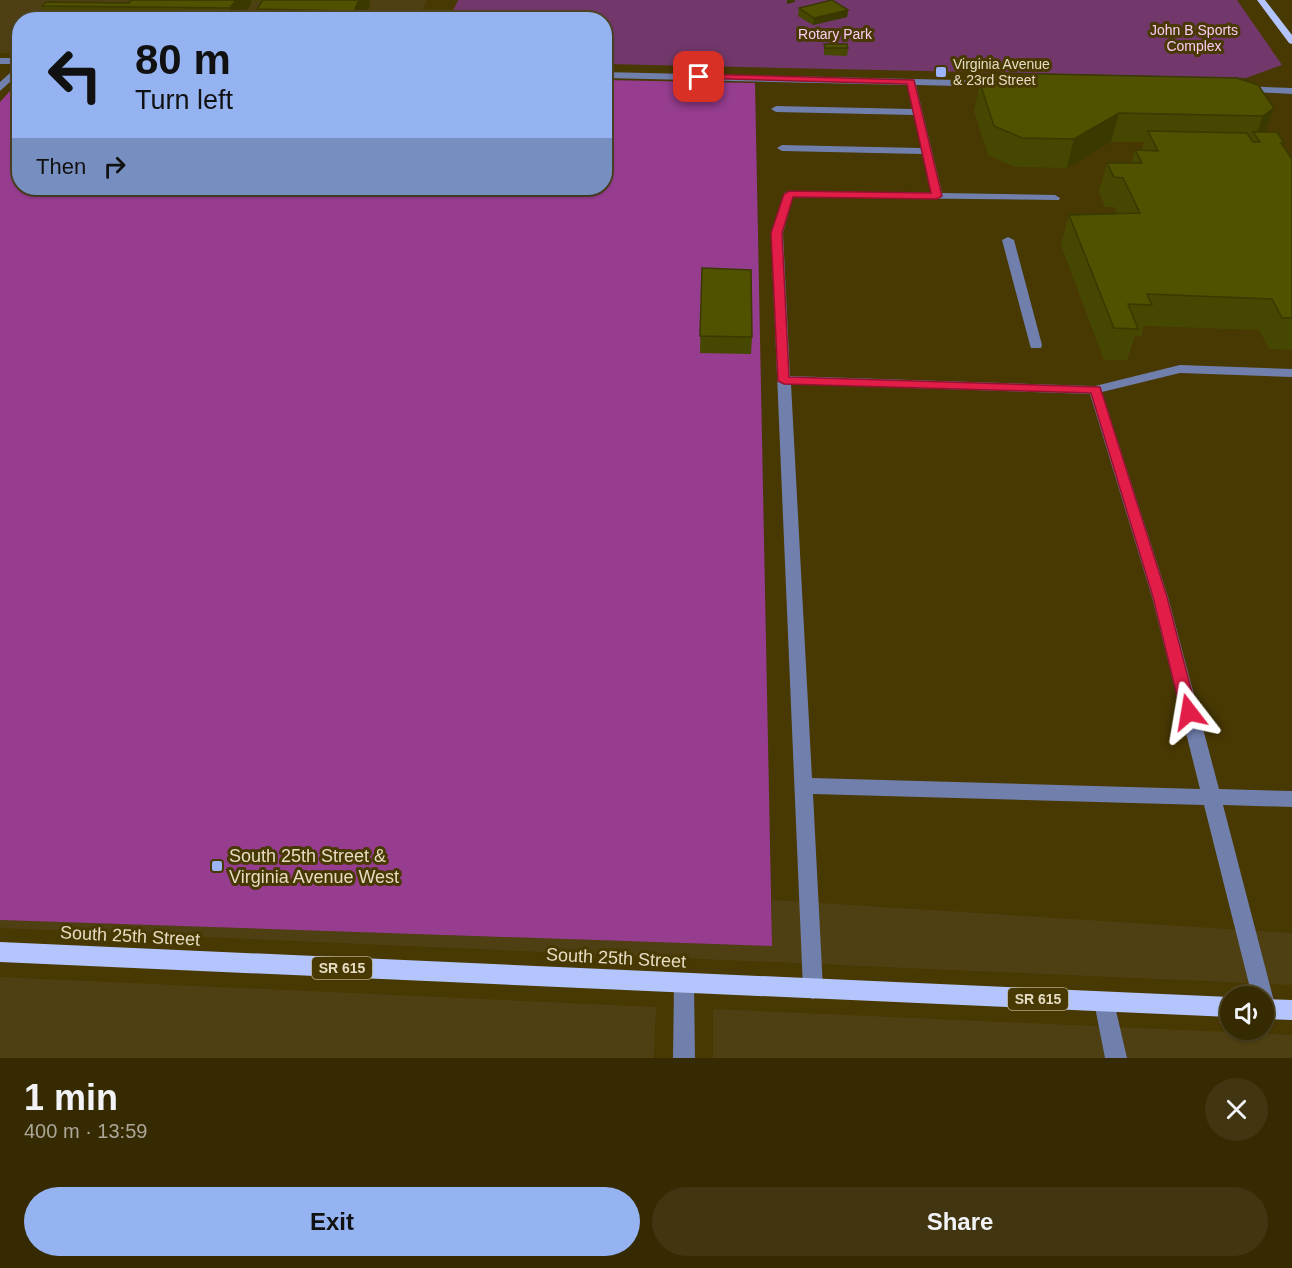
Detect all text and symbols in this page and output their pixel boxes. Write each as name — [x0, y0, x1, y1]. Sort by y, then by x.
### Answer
park label: John B Sports Complex — [1150, 22, 1238, 54]
park label: Rotary Park — [798, 26, 873, 42]
icon: left — [36, 36, 114, 114]
text: 80 m — [135, 36, 231, 83]
pin — [673, 51, 724, 102]
place label: Virginia Avenue & 23rd Street — [953, 56, 1050, 88]
icon: arrive — [682, 60, 715, 93]
marker: Virginia Avenue & 23rd Street — [934, 65, 948, 79]
text: Turn left — [135, 85, 233, 115]
icon: right — [98, 150, 131, 183]
text: Then — [36, 154, 86, 179]
position arrow — [1157, 680, 1221, 744]
place label: South 25th Street & Virginia Avenue West — [229, 846, 399, 887]
marker: South 25th Street & Virginia Avenue West — [210, 859, 224, 873]
street label: South 25th Street — [60, 922, 200, 950]
street label: South 25th Street — [546, 944, 686, 972]
road number: SR 615 — [312, 957, 372, 979]
map controls — [1220, 986, 1274, 1040]
button: sound — [1220, 986, 1274, 1040]
road number: SR 615 — [1008, 988, 1068, 1010]
text: 1 min — [24, 1077, 118, 1118]
button: close — [1205, 1078, 1268, 1141]
text: 400 m · 13:59 — [24, 1120, 147, 1142]
button: Exit — [24, 1187, 640, 1256]
button: Share — [652, 1187, 1268, 1256]

